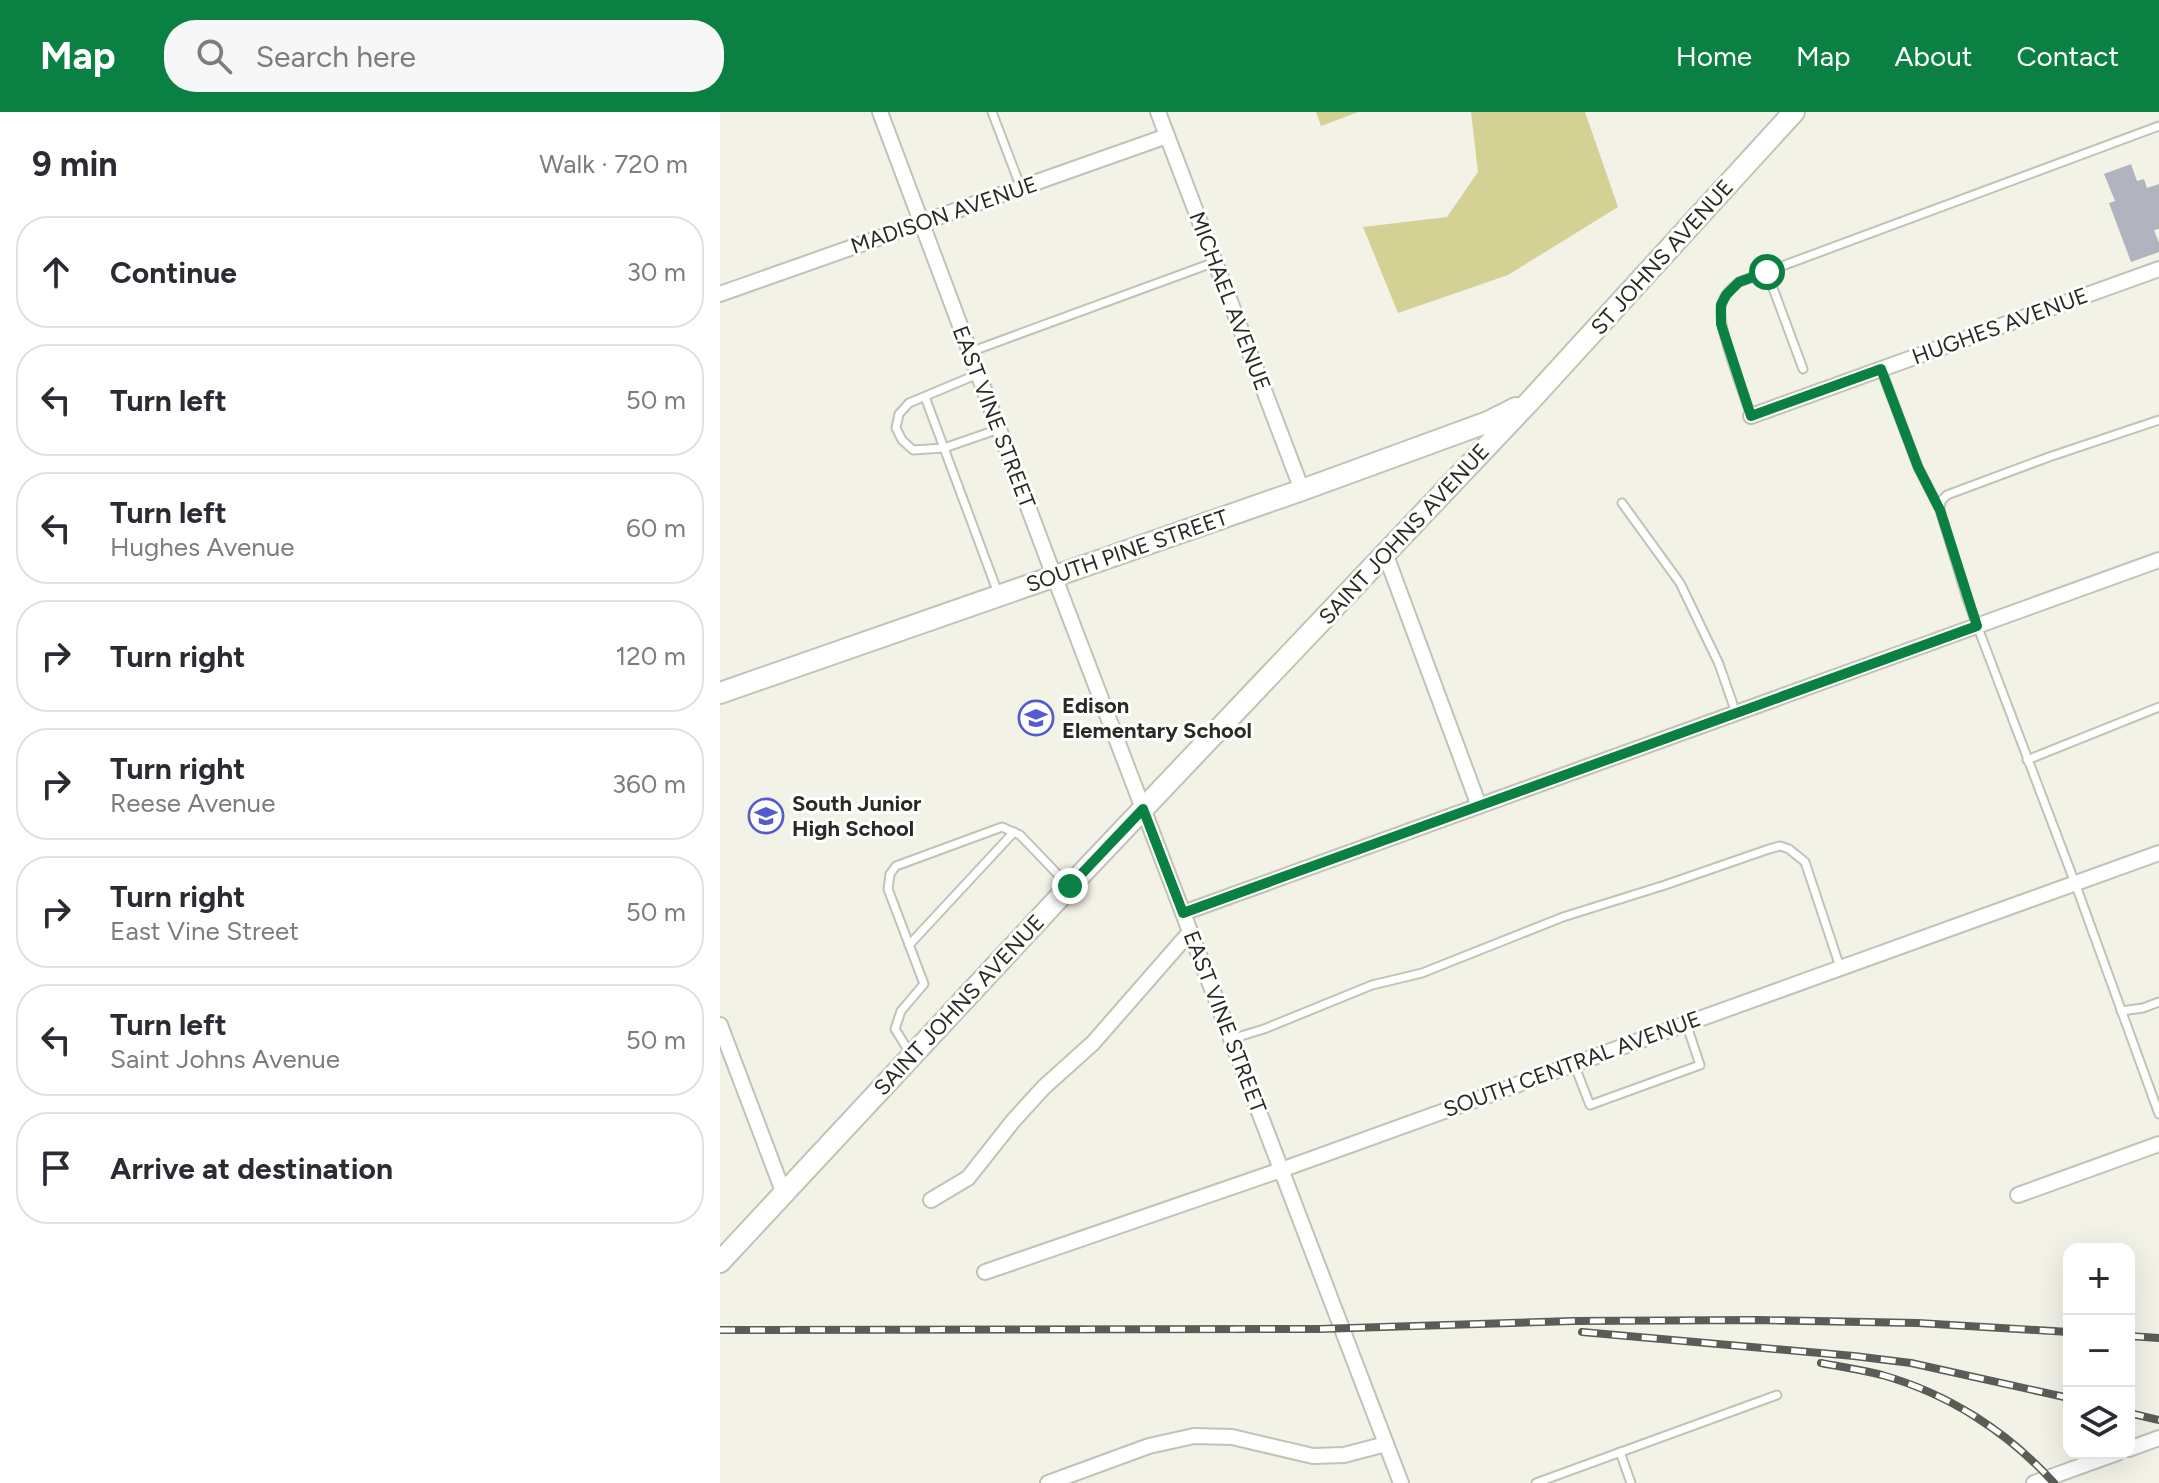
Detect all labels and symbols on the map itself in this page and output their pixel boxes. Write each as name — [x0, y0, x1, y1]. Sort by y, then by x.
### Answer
street label: MADISON AVENUE — [847, 170, 1041, 260]
street label: ST JOHNS AVENUE — [1585, 174, 1739, 340]
street label: MICHAEL AVENUE — [1183, 208, 1277, 394]
route start — [1749, 254, 1785, 290]
street label: HUGHES AVENUE — [1908, 282, 2092, 370]
street label: EAST VINE STREET — [947, 322, 1041, 512]
street label: SAINT JOHNS AVENUE — [1313, 438, 1495, 630]
street label: SOUTH PINE STREET — [1022, 504, 1232, 598]
place label: Edison Elementary School — [1062, 692, 1252, 744]
school or university icon: Edison Elementary School — [1017, 699, 1055, 737]
place label: South Junior High School — [792, 790, 922, 842]
school or university icon: South Junior High School — [747, 797, 785, 835]
route end — [1052, 868, 1088, 904]
street label: SAINT JOHNS AVENUE — [868, 909, 1050, 1101]
street label: EAST VINE STREET — [1178, 927, 1272, 1117]
street label: SOUTH CENTRAL AVENUE — [1440, 1005, 1704, 1123]

